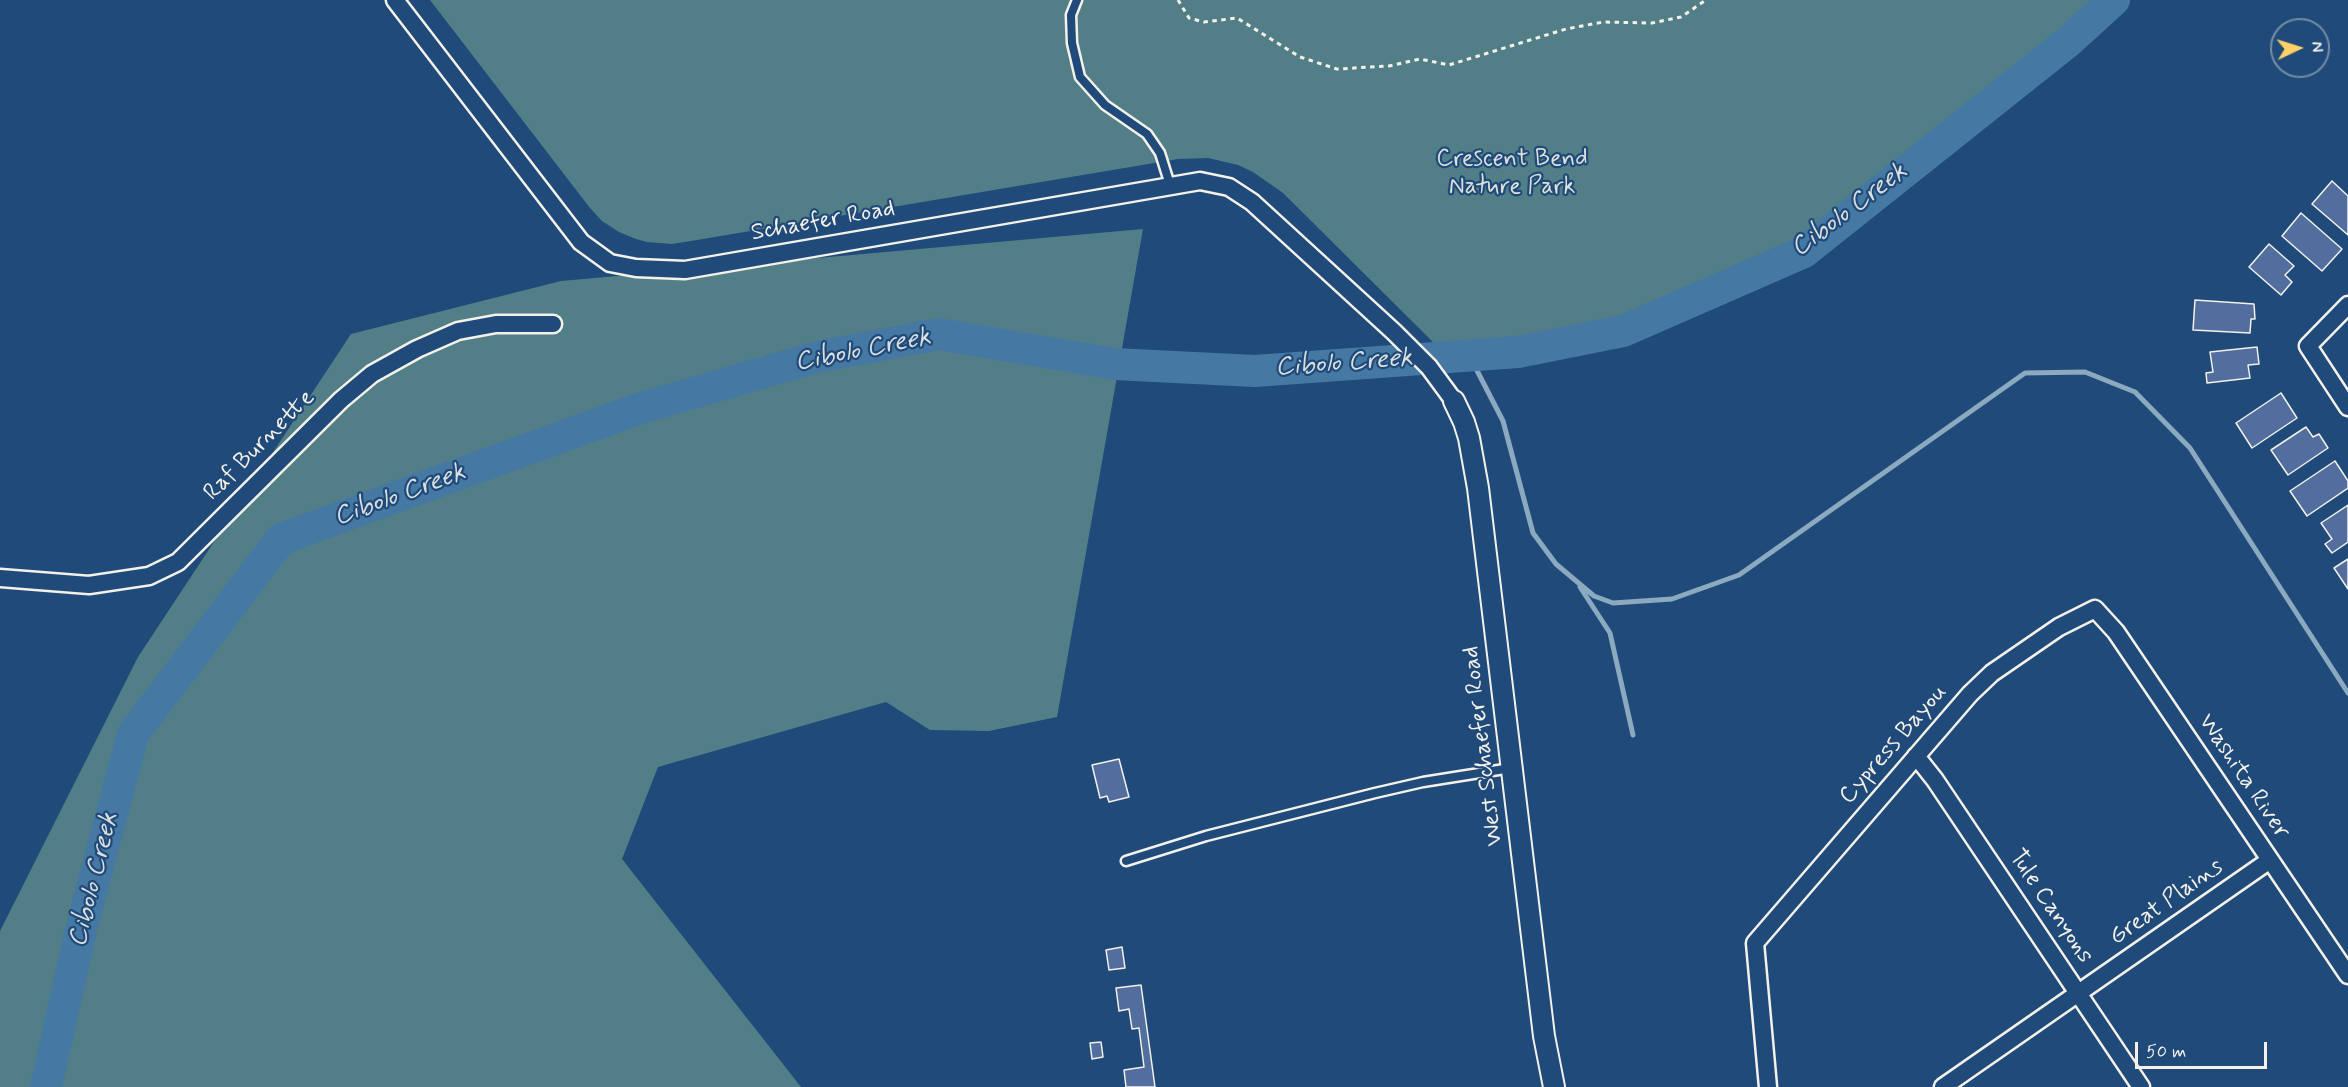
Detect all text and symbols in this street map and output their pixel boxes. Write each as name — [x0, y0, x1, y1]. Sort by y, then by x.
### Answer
north arrow — [2270, 18, 2330, 78]
text: N — [2306, 41, 2327, 53]
park label: Crescent Bend Nature Park — [1436, 146, 1588, 202]
water label: Cibolo Creek — [1786, 157, 1914, 265]
street label: Schaefer Road — [749, 195, 897, 249]
water label: Cibolo Creek — [793, 323, 933, 379]
water label: Cibolo Creek — [1274, 344, 1414, 384]
street label: Raf Burnette — [198, 384, 322, 508]
water label: Cibolo Creek — [330, 458, 470, 534]
street label: West Schaefer Road — [1457, 644, 1511, 848]
street label: Cypress Bayou — [1834, 679, 1954, 811]
street label: Washita River — [2191, 709, 2295, 845]
water label: Cibolo Creek — [63, 809, 127, 951]
street label: Tule Canyons — [2001, 845, 2099, 969]
street label: Great Plains — [2105, 853, 2229, 953]
scale bar — [2138, 1030, 2270, 1068]
text: 50 m — [2146, 1040, 2186, 1064]

